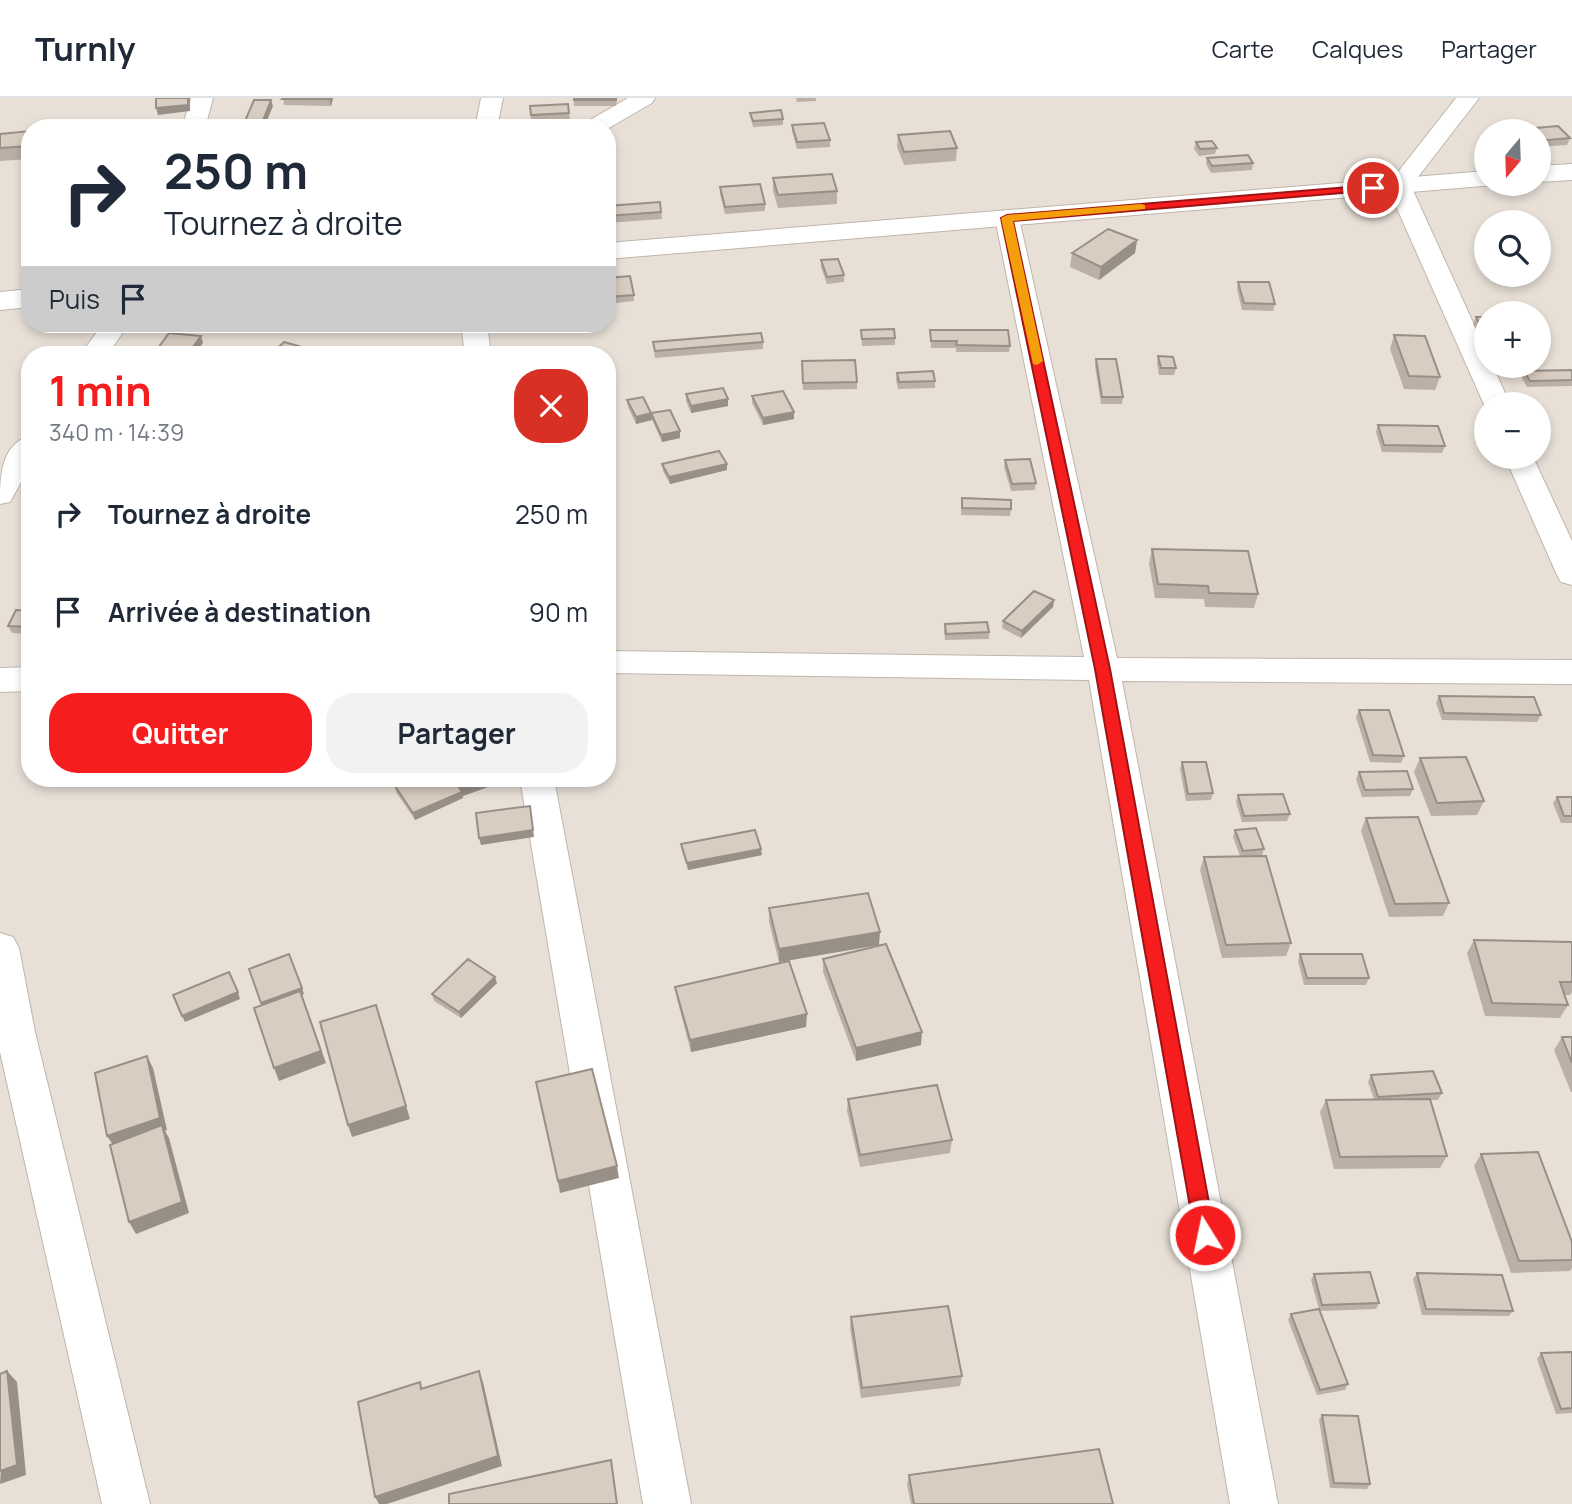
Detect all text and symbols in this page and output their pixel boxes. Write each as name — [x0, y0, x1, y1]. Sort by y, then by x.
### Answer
text: Turnly — [35, 26, 136, 71]
text: Carte — [1212, 32, 1274, 65]
text: Calques — [1312, 32, 1403, 65]
text: Partager — [1441, 32, 1537, 65]
north arrow — [1474, 119, 1550, 196]
map controls — [1474, 119, 1551, 469]
text: 250 m — [164, 137, 308, 204]
icon: right — [49, 147, 140, 238]
pin — [1343, 158, 1403, 218]
icon: arrive — [1354, 169, 1392, 207]
text: Tournez à droite — [164, 201, 403, 245]
button: search — [1474, 210, 1551, 287]
icon: arrive — [114, 280, 152, 318]
text: Puis — [49, 281, 100, 317]
button: + — [1474, 301, 1551, 378]
text: 1 min — [49, 361, 152, 419]
button: close — [514, 369, 588, 443]
button: − — [1474, 392, 1551, 469]
text: 340 m · 14:39 — [49, 416, 184, 448]
icon: right — [49, 495, 87, 533]
text: Tournez à droite — [108, 496, 311, 532]
text: 250 m — [515, 496, 588, 532]
icon: arrive — [49, 593, 87, 631]
text: Arrivée à destination — [108, 594, 371, 630]
text: 90 m — [529, 594, 588, 630]
button: Quitter — [49, 693, 312, 773]
button: Partager — [326, 693, 588, 773]
position arrow — [1168, 1198, 1242, 1272]

